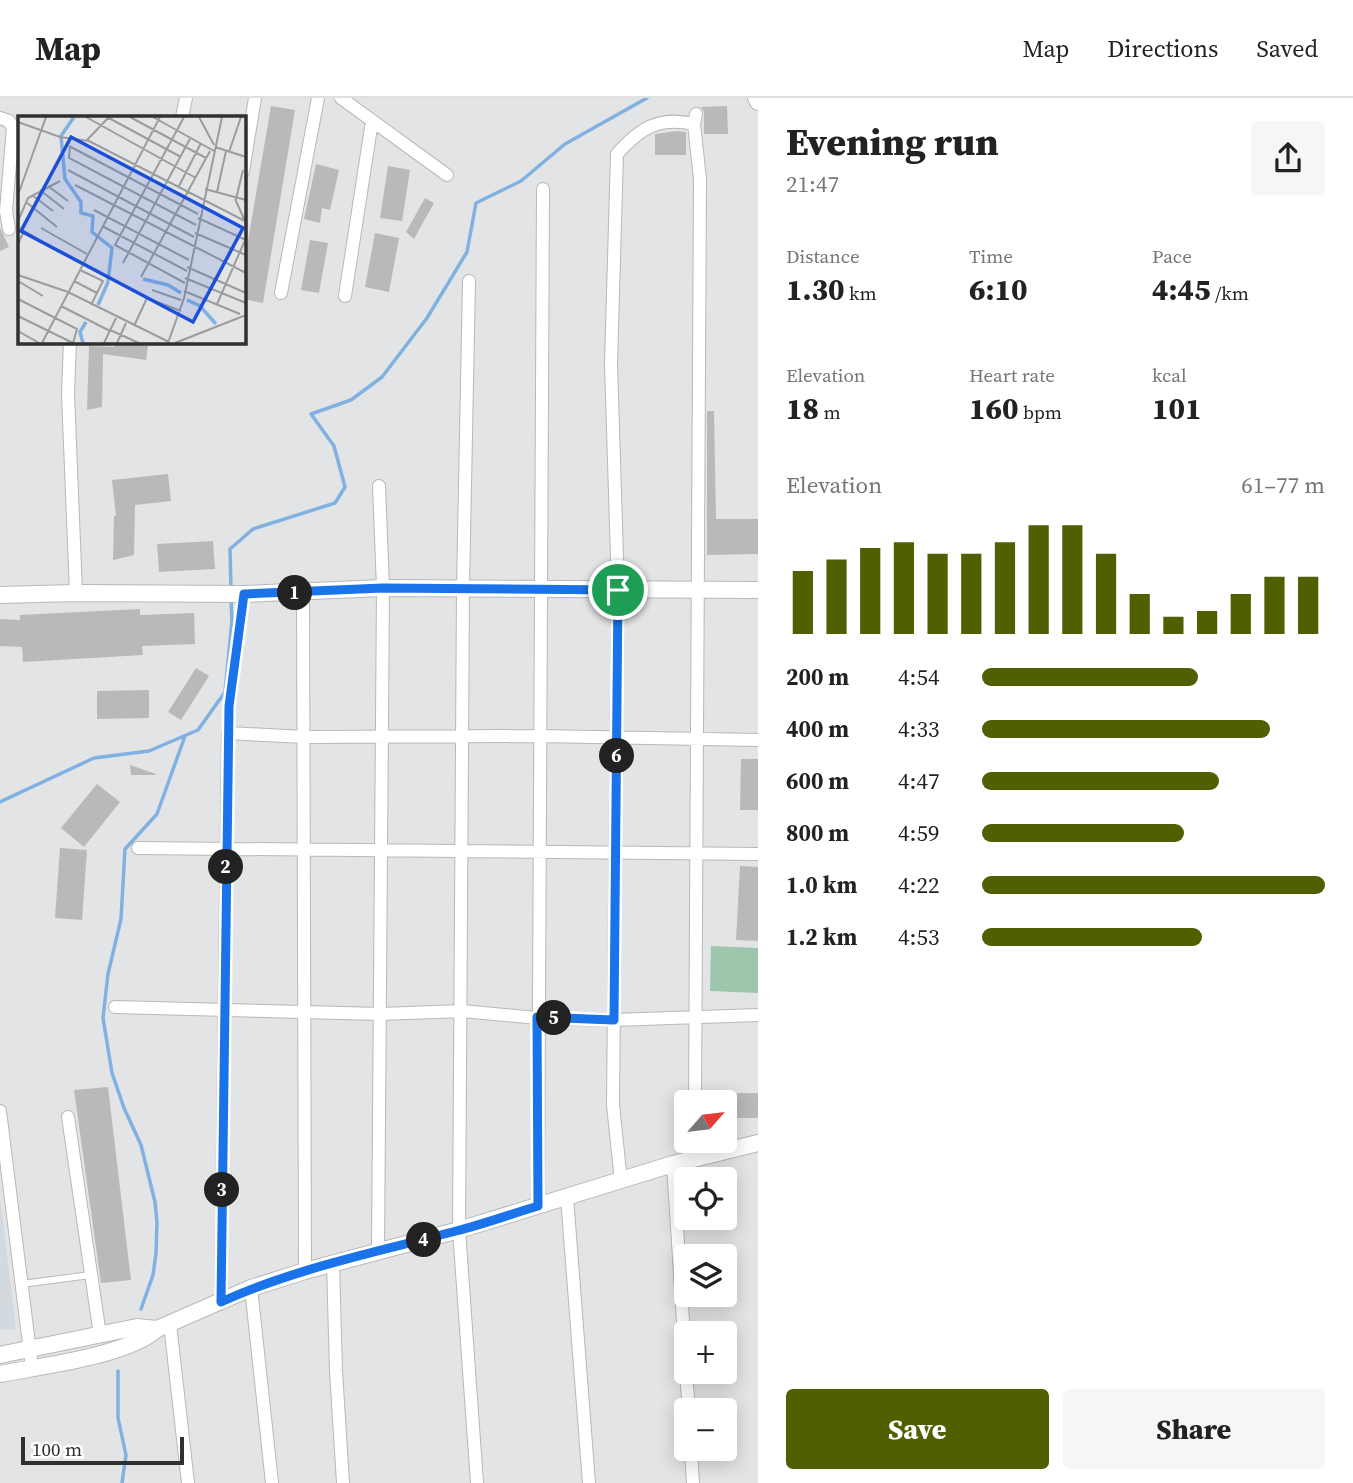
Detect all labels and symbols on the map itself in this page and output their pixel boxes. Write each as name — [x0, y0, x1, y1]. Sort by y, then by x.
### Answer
inset map — [18, 116, 245, 343]
pin — [588, 560, 648, 620]
pin: 1 — [278, 575, 312, 610]
pin: 6 — [600, 738, 634, 774]
pin: 2 — [208, 850, 244, 884]
pin: 5 — [536, 1000, 572, 1035]
north arrow — [674, 1090, 737, 1153]
pin: 3 — [204, 1172, 240, 1208]
pin: 4 — [406, 1222, 442, 1258]
scale bar — [21, 1434, 184, 1466]

